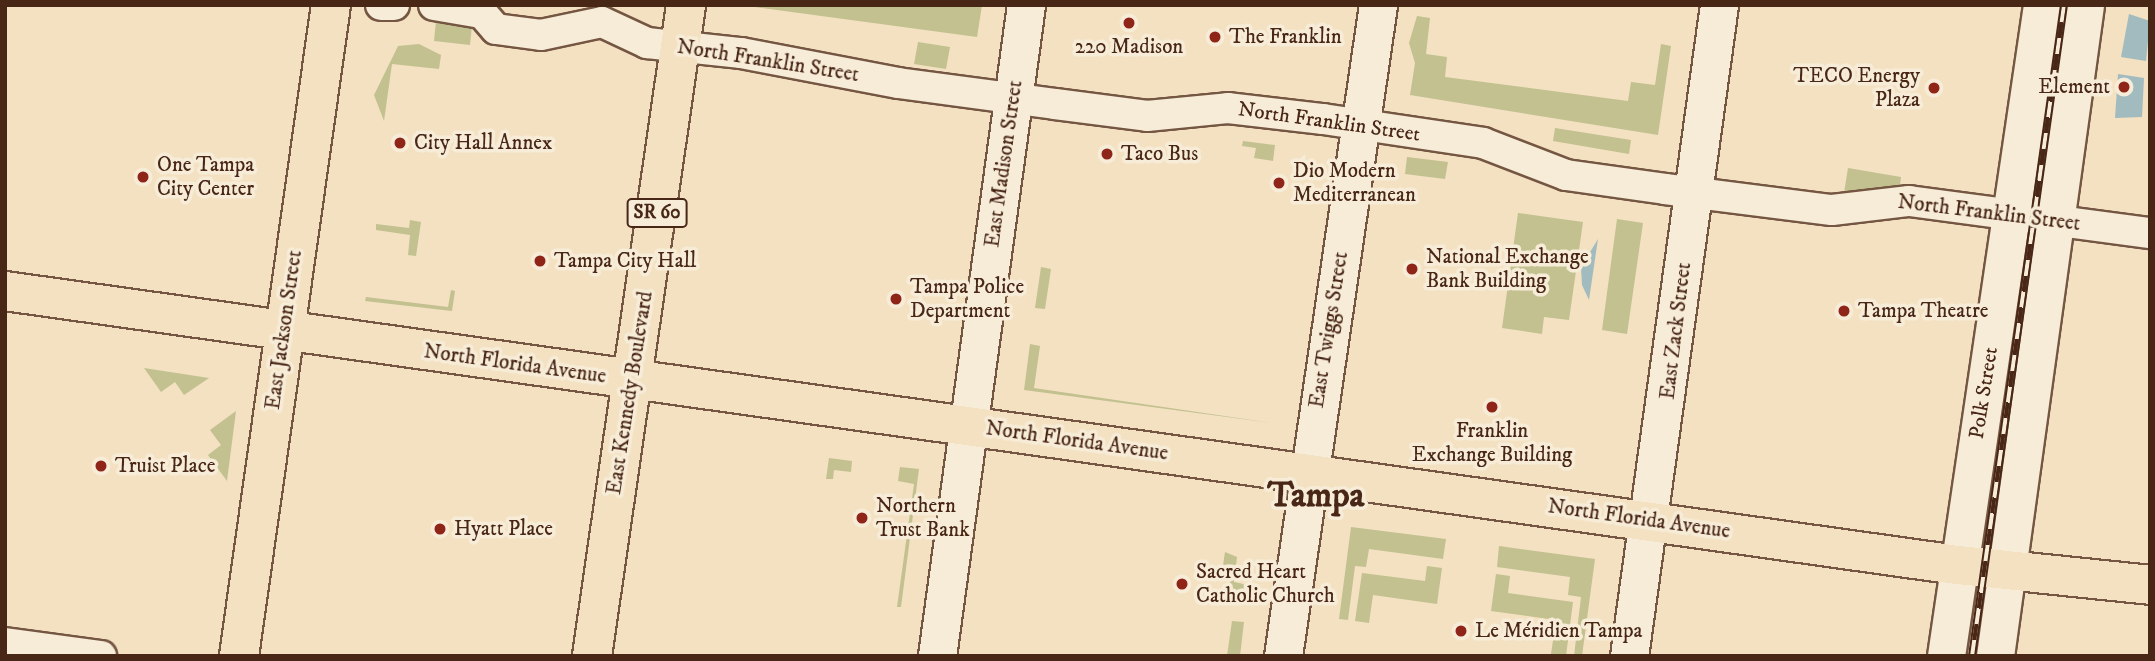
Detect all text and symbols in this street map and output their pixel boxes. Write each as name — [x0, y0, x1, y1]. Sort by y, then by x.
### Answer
marker: 220 Madison — [1121, 15, 1137, 31]
place label: The Franklin — [1229, 24, 1342, 50]
marker: The Franklin — [1207, 29, 1223, 45]
street label: North Franklin Street — [675, 34, 861, 88]
place label: 220 Madison — [1075, 34, 1183, 60]
place label: TECO Energy Plaza — [1793, 63, 1920, 113]
place label: Element — [2038, 74, 2110, 100]
street label: East Madison Street — [980, 79, 1028, 249]
marker: Element — [2116, 79, 2132, 95]
marker: TECO Energy Plaza — [1926, 80, 1942, 96]
street label: North Franklin Street — [1236, 97, 1422, 147]
place label: City Hall Annex — [414, 130, 552, 156]
marker: City Hall Annex — [392, 135, 408, 151]
place label: Taco Bus — [1121, 141, 1198, 167]
marker: Taco Bus — [1099, 146, 1115, 162]
place label: One Tampa City Center — [157, 152, 254, 202]
place label: Dio Modern Mediterranean — [1293, 158, 1416, 208]
marker: One Tampa City Center — [135, 169, 151, 185]
marker: Dio Modern Mediterranean — [1271, 175, 1287, 191]
street label: North Franklin Street — [1896, 189, 2082, 237]
road number: SR 60 — [626, 197, 688, 228]
place label: National Exchange Bank Building — [1426, 244, 1589, 294]
place label: Tampa City Hall — [554, 248, 696, 274]
street label: East Jackson Street — [260, 249, 308, 411]
street label: East Twiggs Street — [1304, 250, 1354, 410]
marker: Tampa City Hall — [532, 253, 548, 269]
marker: National Exchange Bank Building — [1404, 261, 1420, 277]
street label: East Zack Street — [1655, 261, 1697, 401]
place label: Tampa Police Department — [910, 274, 1024, 324]
street label: East Kennedy Boulevard — [601, 289, 659, 497]
marker: Tampa Police Department — [888, 291, 904, 307]
place label: Tampa Theatre — [1858, 298, 1988, 324]
marker: Tampa Theatre — [1836, 303, 1852, 319]
street label: North Florida Avenue — [422, 339, 608, 389]
street label: Polk Street — [1964, 345, 2004, 441]
marker: Franklin Exchange Building — [1484, 399, 1500, 415]
street label: North Florida Avenue — [984, 416, 1170, 466]
place label: Franklin Exchange Building — [1412, 418, 1572, 468]
place label: Truist Place — [115, 453, 215, 479]
marker: Truist Place — [93, 458, 109, 474]
district label: Tampa — [1268, 475, 1364, 517]
place label: Northern Trust Bank — [876, 493, 970, 543]
street label: North Florida Avenue — [1546, 494, 1732, 544]
marker: Northern Trust Bank — [854, 510, 870, 526]
place label: Hyatt Place — [454, 516, 553, 542]
marker: Hyatt Place — [432, 521, 448, 537]
place label: Sacred Heart Catholic Church — [1196, 559, 1335, 609]
marker: Sacred Heart Catholic Church — [1174, 576, 1190, 592]
place label: Le Méridien Tampa — [1475, 618, 1642, 644]
marker: Le Méridien Tampa — [1453, 623, 1469, 639]

